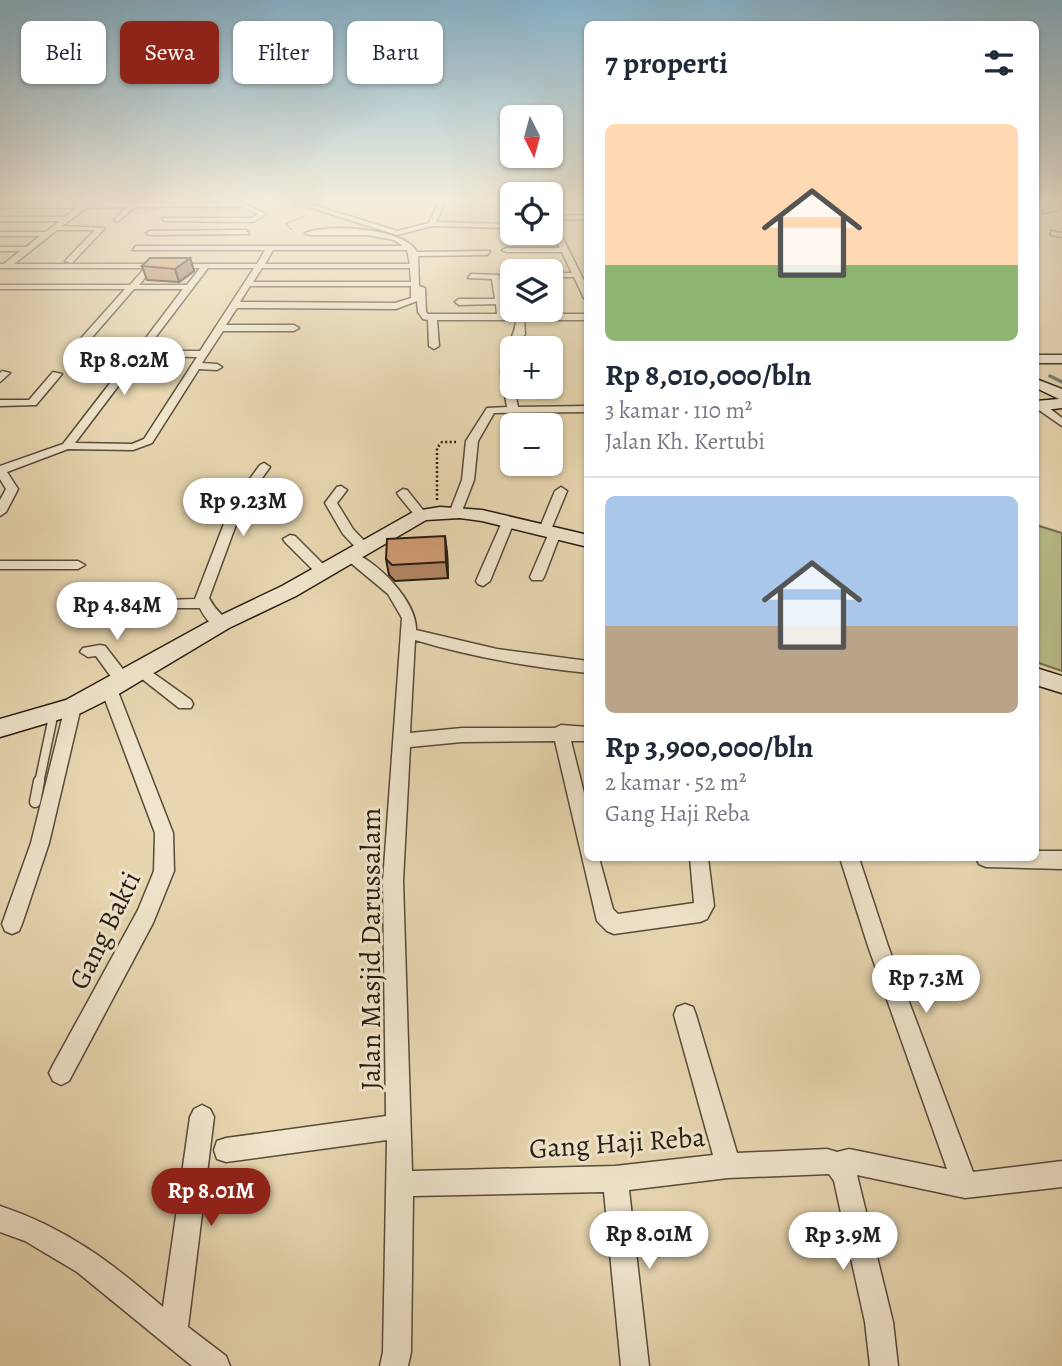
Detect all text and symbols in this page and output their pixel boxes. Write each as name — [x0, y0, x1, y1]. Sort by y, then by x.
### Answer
chip: Beli — [21, 21, 106, 84]
chip: Sewa — [120, 21, 219, 84]
chip: Filter — [233, 21, 333, 84]
chip: Baru — [347, 21, 443, 84]
text: 7 properti — [605, 43, 728, 83]
icon: filters — [980, 44, 1018, 82]
north arrow — [500, 105, 564, 168]
map controls — [500, 105, 563, 476]
icon: home — [749, 170, 875, 296]
button: locate — [500, 182, 563, 245]
button: layers — [500, 259, 563, 322]
button: + — [500, 336, 563, 399]
pin: Rp 8.02M — [52, 338, 196, 397]
text: Rp 8.02M — [79, 344, 169, 375]
text: Rp 8,010,000/bln — [605, 355, 812, 395]
text: 3 kamar · 110 m² — [605, 395, 752, 426]
button: − — [500, 413, 563, 476]
text: Jalan Kh. Kertubi — [605, 426, 765, 457]
pin: Rp 9.23M — [171, 478, 315, 538]
text: Rp 9.23M — [199, 485, 287, 516]
icon: home — [749, 542, 875, 668]
pin: Rp 4.84M — [45, 582, 189, 642]
text: Rp 4.84M — [73, 589, 161, 620]
text: Rp 3,900,000/bln — [605, 727, 813, 767]
text: 2 kamar · 52 m² — [605, 767, 747, 798]
text: Gang Haji Reba — [605, 798, 750, 829]
street label: Jalan Masjid Darussalam — [352, 808, 390, 1090]
street label: Gang Bakti — [60, 865, 150, 996]
pin: Rp 7.3M — [861, 956, 991, 1015]
text: Rp 7.3M — [888, 962, 964, 993]
street label: Gang Haji Reba — [528, 1118, 706, 1168]
pin: Rp 8.01M — [139, 1168, 283, 1228]
text: Rp 8.01M — [167, 1175, 255, 1206]
pin: Rp 8.01M — [577, 1212, 721, 1271]
pin: Rp 3.9M — [778, 1212, 908, 1272]
text: Rp 8.01M — [605, 1218, 693, 1249]
text: Rp 3.9M — [805, 1219, 881, 1250]

